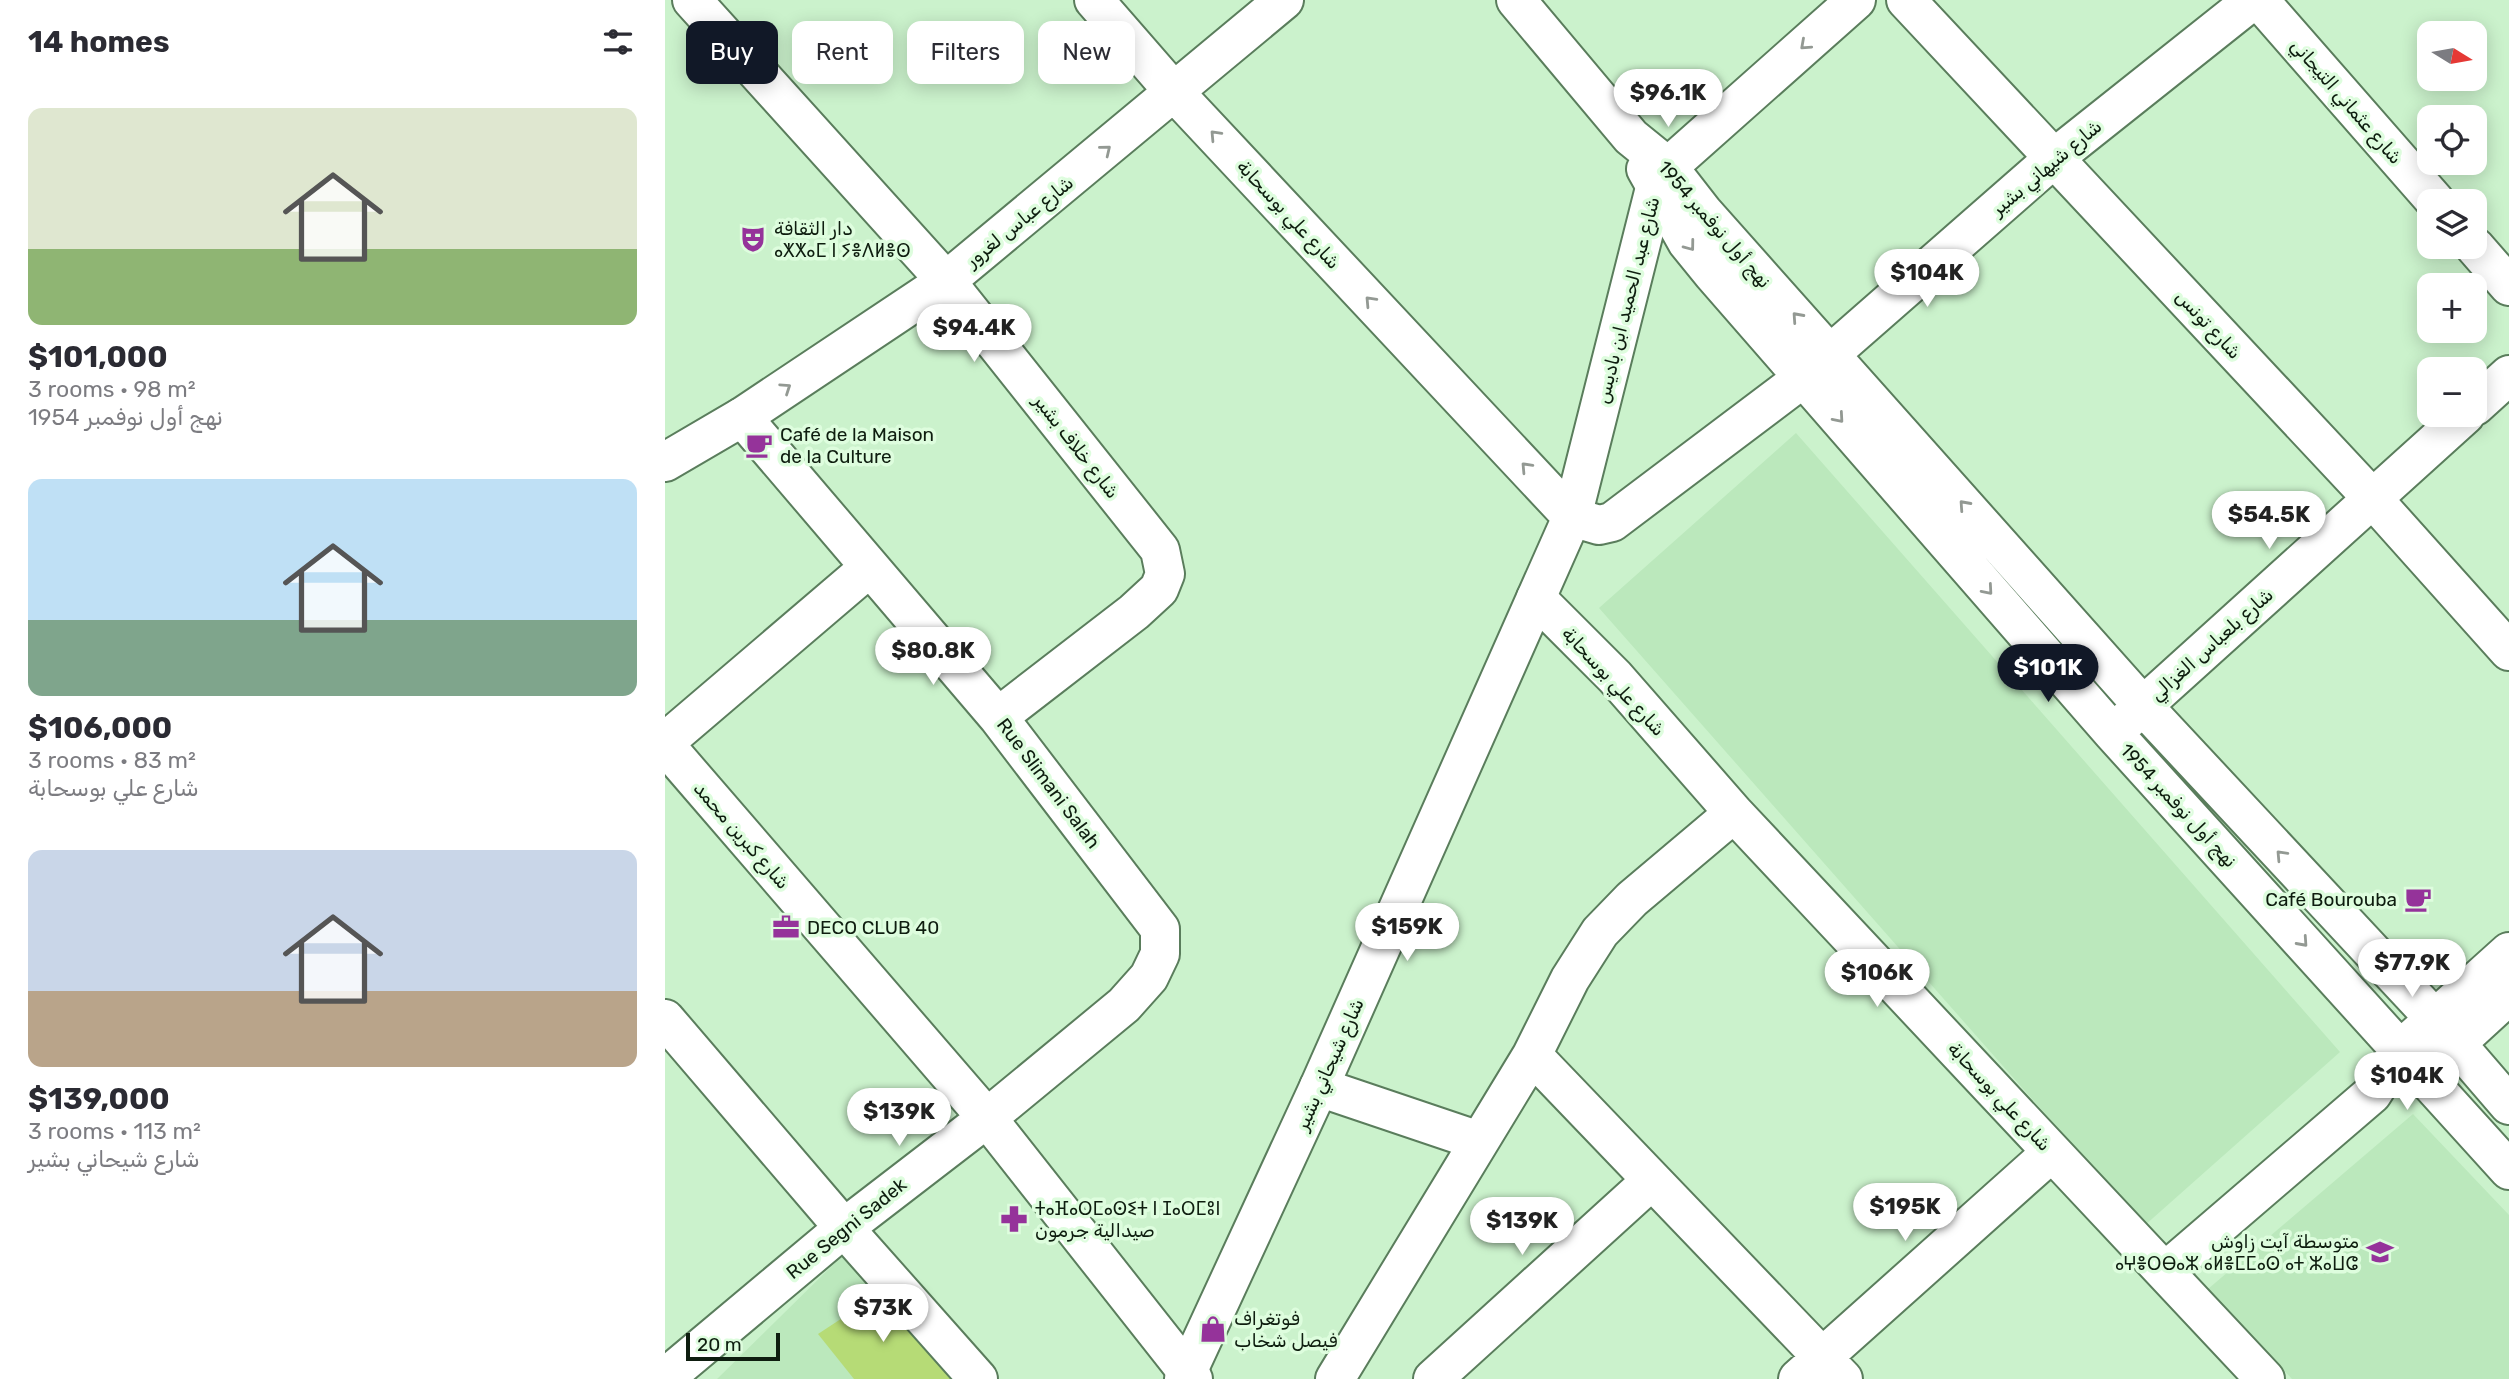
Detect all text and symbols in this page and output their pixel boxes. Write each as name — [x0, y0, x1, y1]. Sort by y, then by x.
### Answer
chip: Buy — [686, 21, 778, 84]
chip: Rent — [792, 21, 893, 84]
chip: Filters — [907, 21, 1024, 84]
chip: New — [1038, 21, 1135, 84]
north arrow — [2417, 21, 2487, 91]
map controls — [2417, 21, 2487, 427]
icon: filters — [599, 23, 637, 61]
text: 14 homes — [28, 24, 170, 60]
street label: شارع عثماني التيجاني — [2284, 34, 2407, 171]
one-way arrow — [1800, 37, 1813, 50]
pin: $96.1K — [1611, 69, 1725, 129]
text: $96.1K — [1630, 78, 1706, 106]
button: locate — [2417, 105, 2487, 175]
street label: شارع شيهاني بشير — [1986, 115, 2108, 223]
one-way arrow — [1210, 130, 1223, 143]
one-way arrow — [1098, 146, 1110, 159]
icon: home — [270, 154, 396, 280]
street label: شارع علي بوسحابة — [1230, 155, 1345, 276]
street label: نهج أول نوفمبر 1954 — [1652, 156, 1776, 294]
street label: شارع عباس لغرور — [960, 171, 1079, 274]
button: layers — [2417, 189, 2487, 259]
street label: شارع عبد الحميد ابن باديس — [1591, 194, 1666, 406]
place label: دار الثقافة ⴰⵅⵅⴰⵎ ⵏ ⵢⴻⴷⵍⴻⵙ — [774, 217, 911, 262]
theatre icon: دار الثقافة ⴰⵅⵅⴰⵎ ⵏ ⵢⴻⴷⵍⴻⵙ — [738, 224, 768, 254]
one-way arrow — [1682, 238, 1695, 250]
pin: $104K — [1878, 250, 1976, 309]
text: $104K — [1890, 258, 1964, 286]
button: + — [2417, 273, 2487, 343]
street label: شارع تونس — [2169, 285, 2246, 365]
one-way arrow — [1366, 296, 1379, 309]
pin: $94.4K — [917, 304, 1031, 364]
one-way arrow — [1792, 312, 1805, 325]
text: $94.4K — [933, 313, 1015, 341]
text: $101,000 — [28, 339, 168, 375]
button: − — [2417, 357, 2487, 427]
text: 3 rooms · 98 m² — [28, 375, 196, 403]
one-way arrow — [778, 384, 791, 396]
street label: شارع خلاف بشير — [1027, 389, 1124, 504]
text: نهج أول نوفمبر 1954 — [28, 403, 223, 431]
one-way arrow — [1831, 410, 1843, 423]
place label: Café de la Maison de la Culture — [780, 423, 934, 468]
cafe icon: Café de la Maison de la Culture — [744, 430, 774, 460]
one-way arrow — [1521, 463, 1534, 476]
pin: $54.5K — [2212, 491, 2326, 551]
one-way arrow — [1960, 500, 1972, 513]
text: $54.5K — [2228, 500, 2310, 528]
icon: home — [270, 525, 396, 651]
one-way arrow — [1980, 581, 1992, 594]
street label: شارع بلعباس الغزالي — [2145, 583, 2280, 708]
street label: شارع علي بوسحابة — [1555, 622, 1670, 743]
pin: $80.8K — [876, 628, 990, 687]
text: $80.8K — [891, 636, 975, 664]
pin: $101K — [1999, 644, 2097, 704]
text: $101K — [2013, 653, 2083, 681]
text: $106,000 — [28, 710, 172, 746]
street label: Rue Slimani Salah — [992, 714, 1105, 853]
street label: نهج أول نوفمبر 1954 — [2114, 739, 2242, 873]
text: 3 rooms · 83 m² — [28, 746, 196, 774]
text: شارع علي بوسحابة — [28, 774, 199, 802]
street label: شارع كبرين محمد — [687, 777, 795, 895]
one-way arrow — [2277, 850, 2290, 863]
cafe icon: Café Bourouba — [2403, 884, 2433, 914]
place label: Café Bourouba — [2265, 888, 2397, 911]
icon: home — [270, 896, 396, 1022]
pin: $159K — [1358, 904, 1456, 963]
office icon: DECO CLUB 40 — [771, 912, 801, 942]
text: $159K — [1371, 912, 1443, 940]
place label: DECO CLUB 40 — [807, 916, 939, 939]
one-way arrow — [2295, 934, 2307, 947]
pin: $77.9K — [2355, 940, 2469, 999]
text: $77.9K — [2374, 948, 2450, 976]
pin: $106K — [1828, 950, 1926, 1009]
text: $106K — [1841, 958, 1913, 986]
street label: شارع شيحاني بشير — [1290, 995, 1372, 1136]
street label: شارع علي بوسحابة — [1941, 1037, 2056, 1158]
pin: $104K — [2358, 1052, 2456, 1112]
text: $104K — [2370, 1061, 2444, 1089]
text: $139,000 — [28, 1081, 170, 1117]
pin: $139K — [850, 1088, 948, 1148]
text: $139K — [863, 1097, 935, 1125]
text: 3 rooms · 113 m² — [28, 1117, 201, 1145]
text: شارع شيحاني بشير — [28, 1145, 200, 1173]
street label: Rue Segni Sadek — [782, 1173, 911, 1284]
pin: $195K — [1856, 1184, 1954, 1243]
text: $195K — [1869, 1192, 1941, 1220]
place label: ⵜⴰⴼⴰⵔⵎⴰⵙⵉⵜ ⵏ ⵊⴰⵔⵎⵓⵏ صيدالية جرمون — [1035, 1197, 1221, 1242]
pin: $139K — [1473, 1198, 1571, 1257]
pharmacy icon: ⵜⴰⴼⴰⵔⵎⴰⵙⵉⵜ ⵏ ⵊⴰⵔⵎⵓⵏ صيدالية جرمون — [999, 1204, 1029, 1234]
text: $139K — [1486, 1206, 1558, 1234]
place label: متوسطة آيت زاوش ⴰⵖⴻⵔⴱⴰⵣ ⴰⵍⴻⵎⵎⴰⵙ ⴰⵜ ⵣⴰⵡⵛ — [2115, 1230, 2359, 1275]
school or university icon: متوسطة آيت زاوش ⴰⵖⴻⵔⴱⴰⵣ ⴰⵍⴻⵎⵎⴰⵙ ⴰⵜ ⵣⴰⵡⵛ — [2365, 1237, 2395, 1267]
pin: $73K — [842, 1284, 924, 1344]
text: $73K — [854, 1293, 912, 1321]
place label: فوتغراف فيصل شخاب — [1234, 1307, 1337, 1352]
shop icon: فوتغراف فيصل شخاب — [1198, 1314, 1228, 1344]
scale bar — [686, 1330, 781, 1362]
text: 20 m — [697, 1333, 742, 1356]

